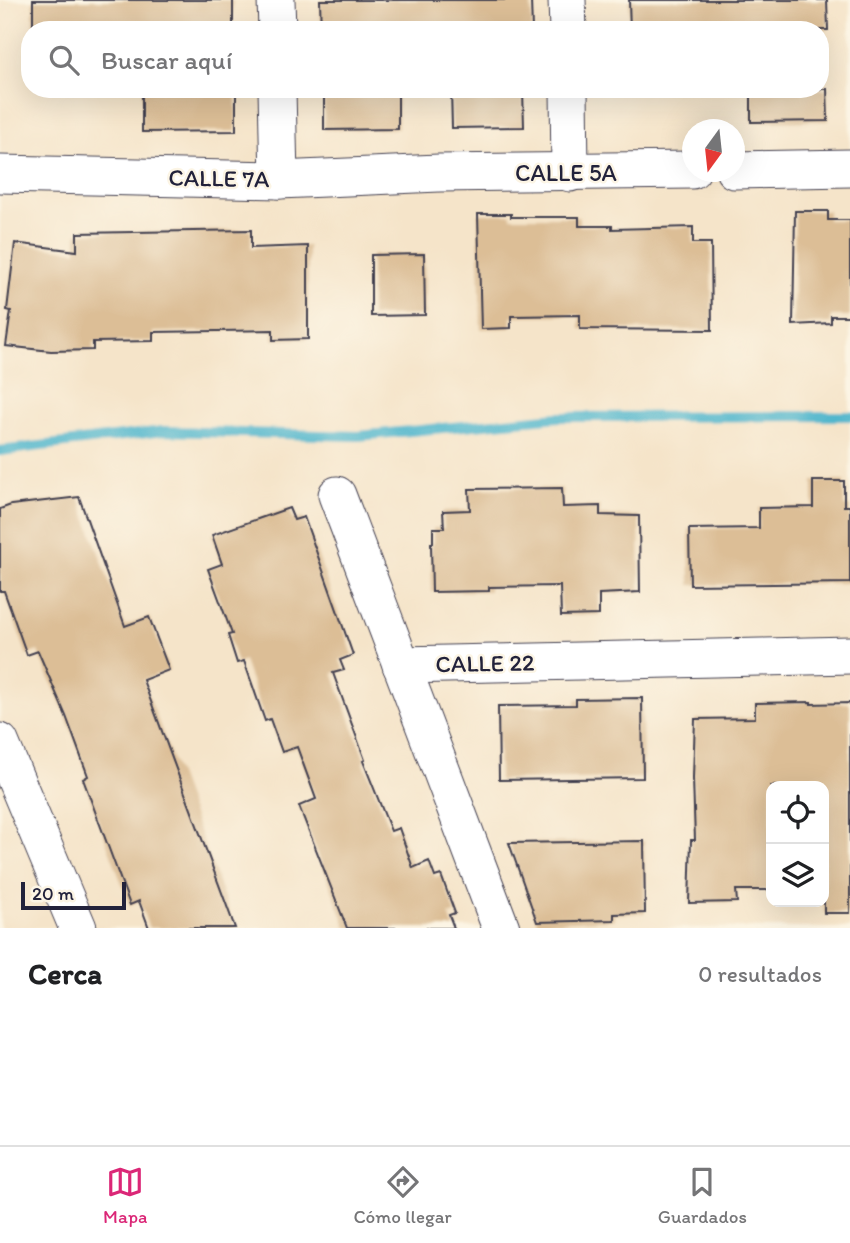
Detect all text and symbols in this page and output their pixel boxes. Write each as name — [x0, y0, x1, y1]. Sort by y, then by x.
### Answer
search box — [21, 21, 829, 98]
icon: search — [45, 41, 83, 79]
text: Buscar aquí — [101, 44, 232, 76]
north arrow — [682, 119, 745, 182]
street label: CALLE 5A — [515, 158, 617, 187]
street label: CALLE 7A — [168, 163, 270, 193]
street label: CALLE 22 — [435, 648, 535, 678]
map controls — [766, 781, 829, 907]
button: locate — [766, 781, 829, 844]
button: layers — [766, 844, 829, 907]
scale bar — [21, 879, 126, 911]
text: 20 m — [32, 882, 74, 905]
text: Cerca — [28, 955, 102, 992]
text: 0 resultados — [698, 960, 822, 988]
tab: Mapa — [103, 1163, 147, 1228]
tab: Cómo llegar — [353, 1163, 452, 1228]
tab: Guardados — [658, 1163, 747, 1228]

